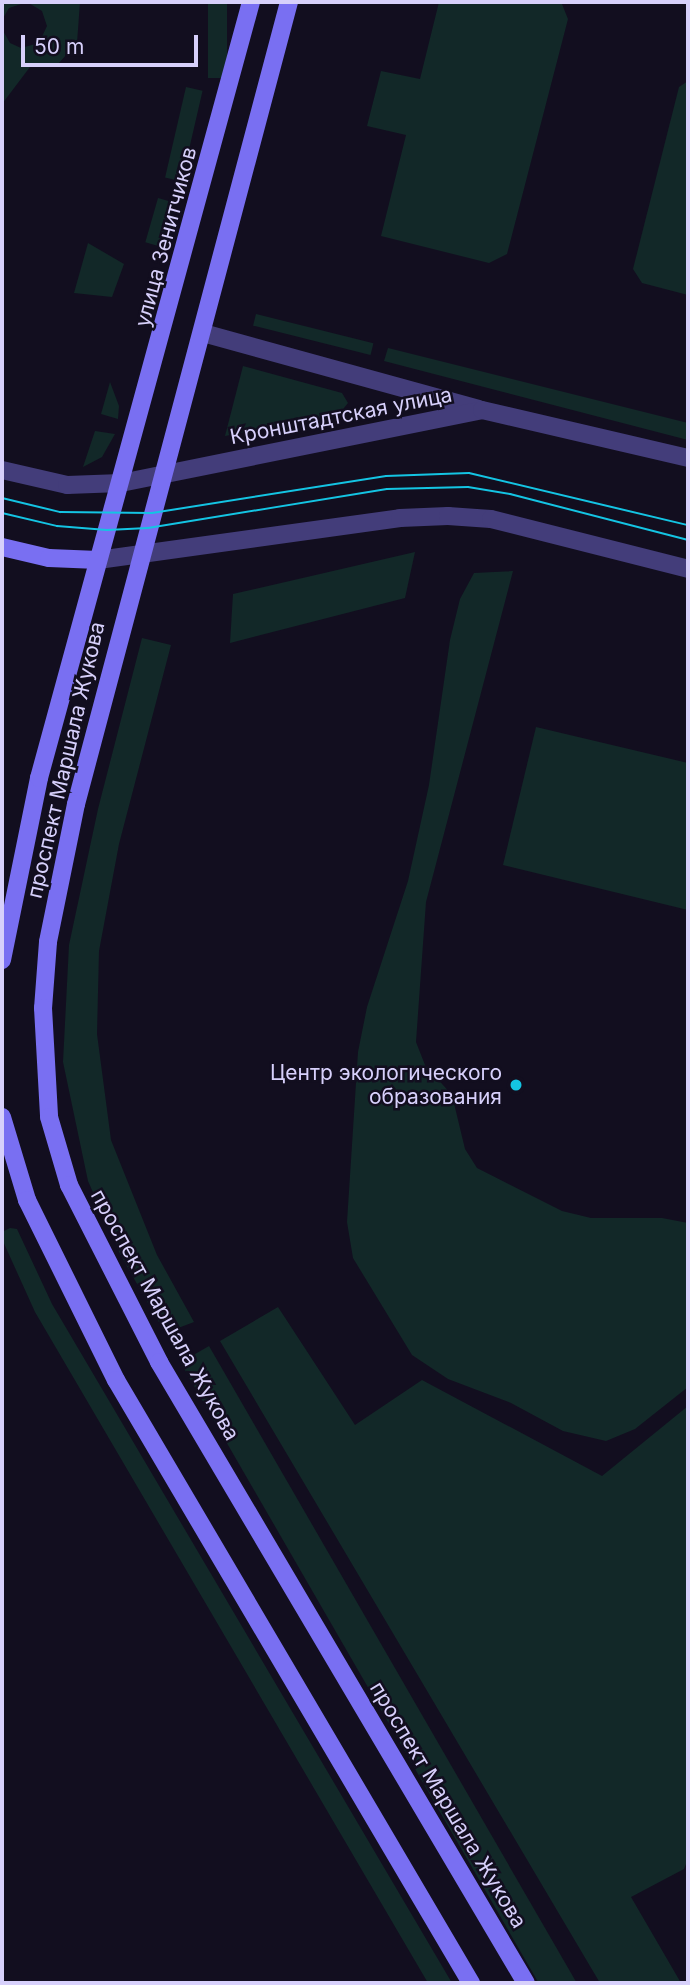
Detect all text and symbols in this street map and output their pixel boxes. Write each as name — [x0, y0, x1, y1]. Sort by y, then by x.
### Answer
scale bar — [24, 21, 201, 65]
text: 50 m — [34, 34, 84, 59]
street label: улица Зенитчиков — [130, 144, 202, 330]
street label: Кронштадтская улица — [228, 382, 454, 450]
street label: проспект Маршала Жукова — [22, 619, 110, 901]
place label: Центр экологического образования — [270, 1060, 502, 1110]
marker: Центр экологического образования — [508, 1077, 524, 1093]
street label: проспект Маршала Жукова — [85, 1185, 245, 1445]
street label: проспект Маршала Жукова — [364, 1677, 532, 1933]

